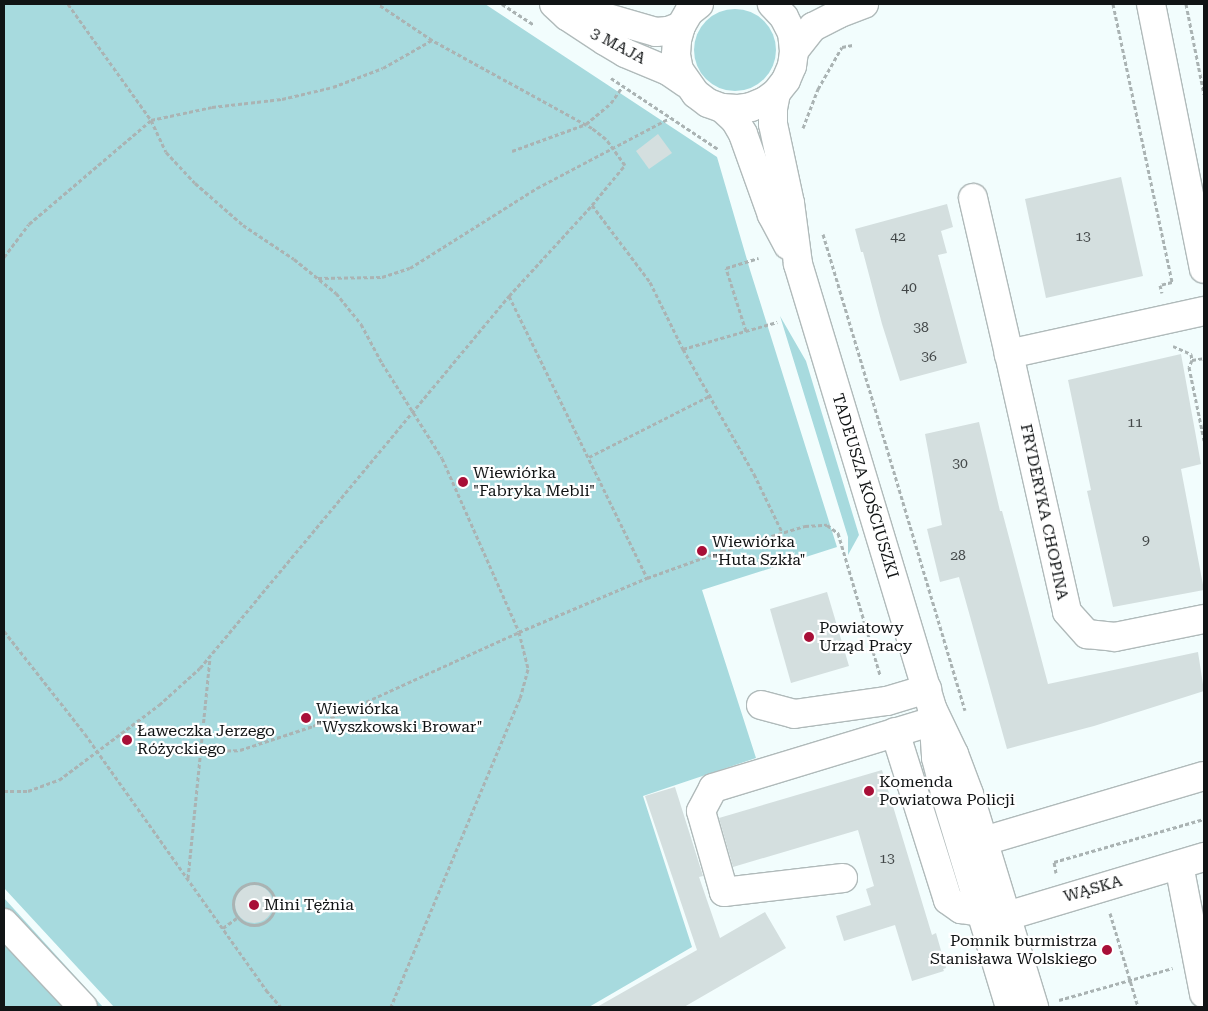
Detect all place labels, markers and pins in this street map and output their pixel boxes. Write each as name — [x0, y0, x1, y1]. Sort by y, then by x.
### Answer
place label: Wiewiórka "Fabryka Mebli" — [473, 463, 595, 501]
marker: Wiewiórka "Fabryka Mebli" — [457, 476, 469, 488]
place label: Wiewiórka "Huta Szkła" — [712, 532, 806, 570]
marker: Wiewiórka "Huta Szkła" — [696, 545, 708, 557]
place label: Powiatowy Urząd Pracy — [819, 618, 912, 656]
marker: Powiatowy Urząd Pracy — [803, 631, 815, 643]
place label: Wiewiórka "Wyszkowski Browar" — [316, 699, 483, 737]
marker: Wiewiórka "Wyszkowski Browar" — [300, 712, 312, 724]
place label: Ławeczka Jerzego Różyckiego — [137, 721, 275, 759]
marker: Ławeczka Jerzego Różyckiego — [121, 734, 133, 746]
place label: Komenda Powiatowa Policji — [879, 772, 1015, 810]
marker: Komenda Powiatowa Policji — [863, 785, 875, 797]
place label: Mini Tężnia — [264, 895, 354, 915]
marker: Mini Tężnia — [248, 899, 260, 911]
place label: Pomnik burmistrza Stanisława Wolskiego — [930, 931, 1097, 969]
marker: Pomnik burmistrza Stanisława Wolskiego — [1101, 944, 1113, 956]

